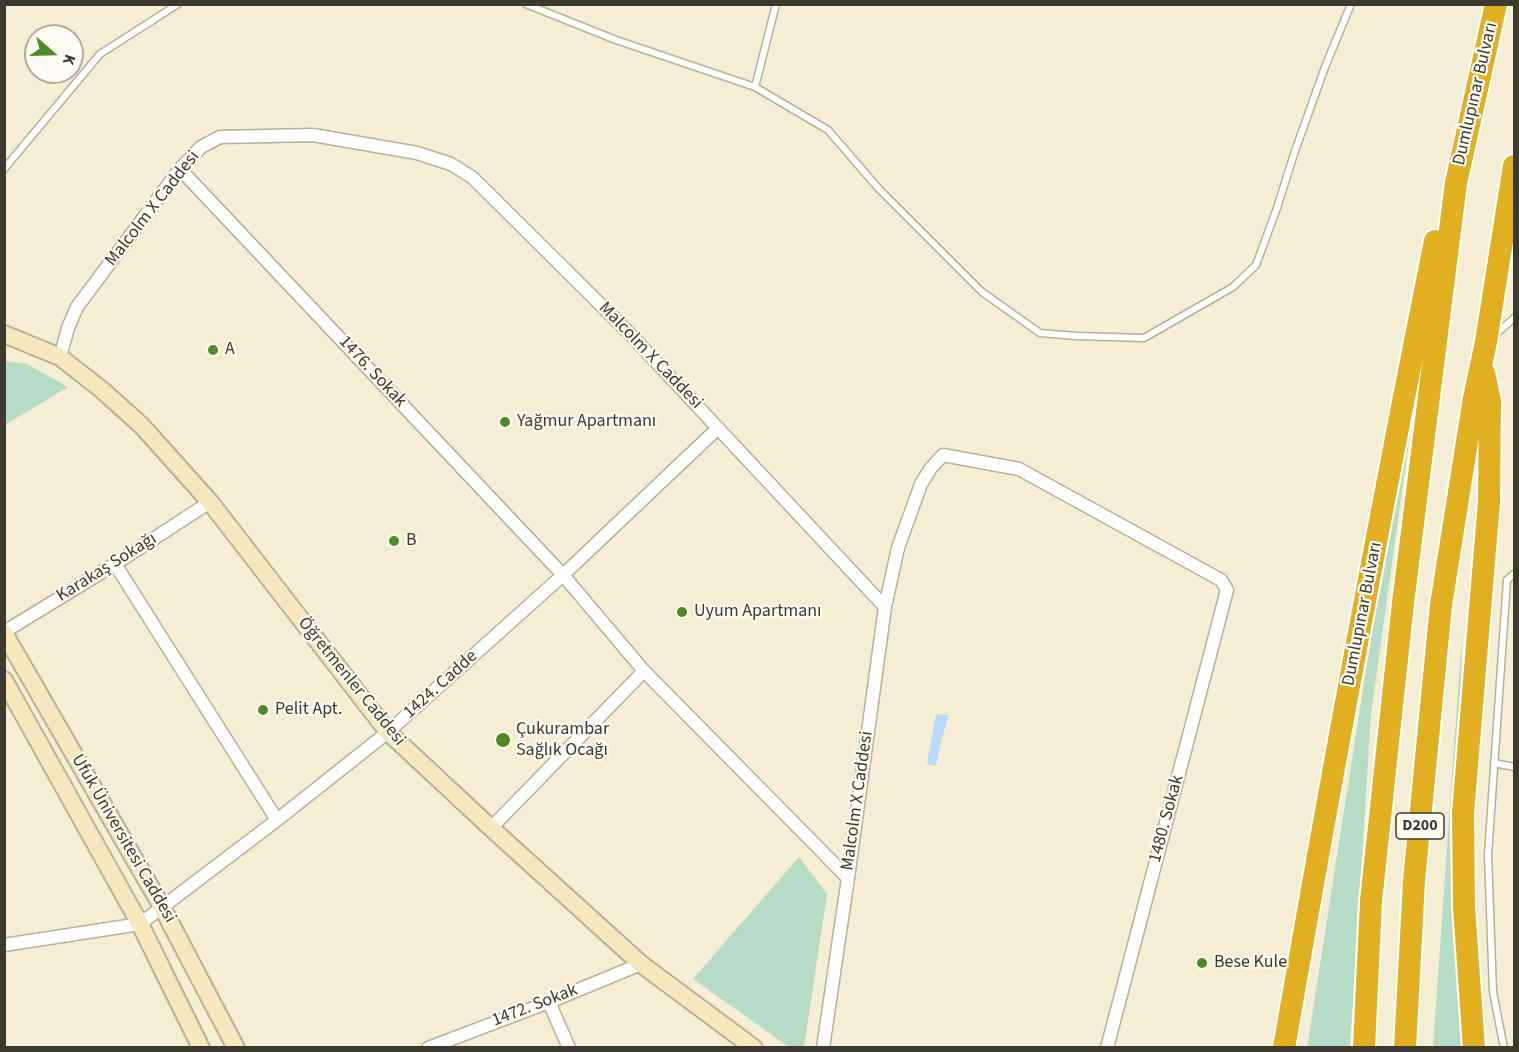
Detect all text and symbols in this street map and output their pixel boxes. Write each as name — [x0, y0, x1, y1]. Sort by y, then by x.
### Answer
street label: Dumlupınar Bulvarı — [1449, 20, 1503, 168]
north arrow — [24, 24, 84, 84]
text: K — [57, 51, 81, 68]
street label: Malcolm X Caddesi — [101, 147, 205, 271]
street label: Malcolm X Caddesi — [593, 298, 707, 414]
street label: 1476. Sokak — [333, 332, 411, 412]
place label: A — [225, 339, 235, 361]
marker: A — [206, 343, 220, 357]
place label: Yağmur Apartmanı — [517, 411, 656, 433]
marker: Yağmur Apartmanı — [498, 415, 512, 429]
street label: Karakaş Sokağı — [53, 529, 161, 607]
place label: B — [406, 530, 417, 552]
marker: B — [387, 534, 401, 548]
street label: Dumlupınar Bulvarı — [1338, 540, 1388, 688]
place label: Uyum Apartmanı — [694, 601, 822, 623]
marker: Uyum Apartmanı — [675, 605, 689, 619]
street label: Öğretmenler Caddesi — [293, 613, 409, 751]
street label: 1424. Cadde — [400, 646, 482, 724]
place label: Pelit Apt. — [275, 699, 343, 721]
marker: Pelit Apt. — [256, 703, 270, 717]
place label: Çukurambar Sağlık Ocağı — [516, 719, 609, 762]
street label: Malcolm X Caddesi — [838, 730, 878, 872]
marker: Çukurambar Sağlık Ocağı — [494, 731, 512, 749]
street label: Ufuk Üniversitesi Caddesi — [66, 751, 180, 927]
street label: 1480. Sokak — [1145, 773, 1189, 865]
road number: D200 — [1396, 813, 1444, 839]
place label: Bese Kule — [1214, 952, 1287, 974]
marker: Bese Kule — [1195, 956, 1209, 970]
street label: 1472. Sokak — [489, 980, 581, 1032]

